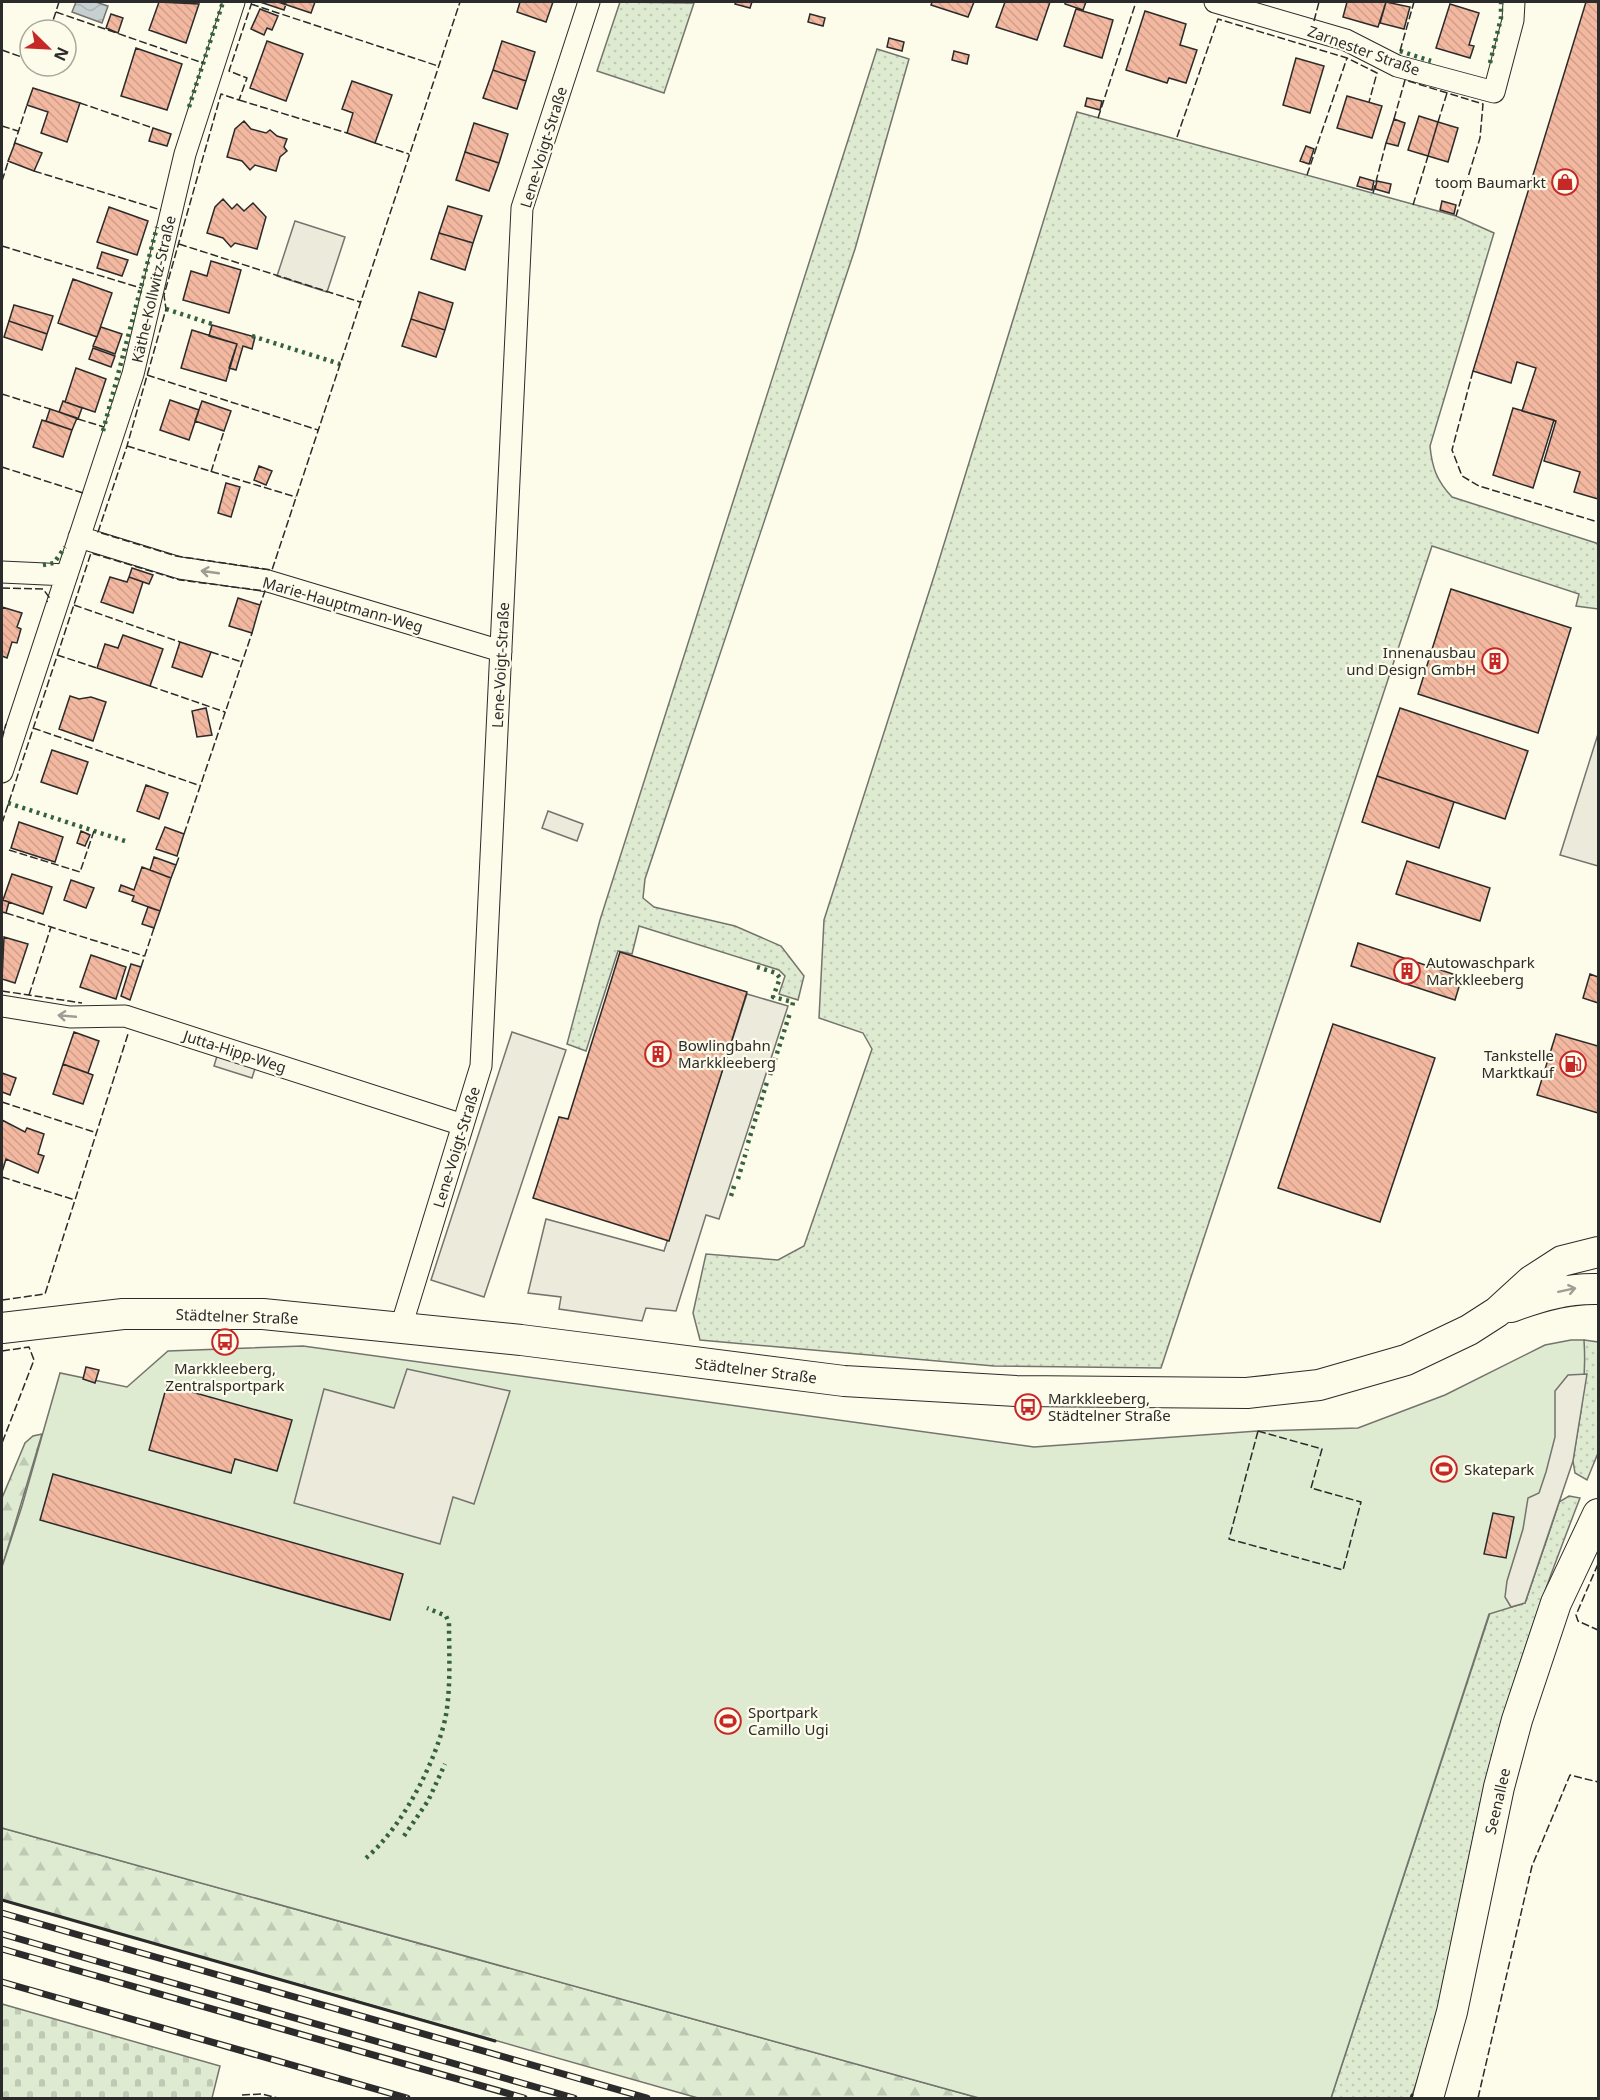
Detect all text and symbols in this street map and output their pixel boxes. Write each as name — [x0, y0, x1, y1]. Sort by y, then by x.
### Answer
north arrow — [18, 18, 78, 78]
street label: Zarnester Straße — [1305, 20, 1423, 80]
text: N — [49, 44, 74, 65]
street label: Lene-Voigt-Straße — [515, 84, 571, 210]
shop icon: toom Baumarkt — [1550, 167, 1580, 197]
place label: toom Baumarkt — [1435, 172, 1547, 192]
street label: Käthe-Kollwitz-Straße — [126, 213, 180, 365]
one-way arrow — [201, 567, 221, 578]
street label: Marie-Hauptmann-Weg — [260, 572, 426, 636]
street label: Lene-Voigt-Straße — [487, 602, 513, 728]
place label: Innenausbau und Design GmbH — [1346, 642, 1476, 679]
building icon: Innenausbau und Design GmbH — [1480, 646, 1510, 676]
place label: Autowaschpark Markkleeberg — [1426, 952, 1535, 989]
building icon: Autowaschpark Markkleeberg — [1392, 956, 1422, 986]
one-way arrow — [57, 1010, 77, 1021]
street label: Jutta-Hipp-Weg — [179, 1024, 289, 1077]
place label: Bowlingbahn Markkleeberg — [678, 1035, 776, 1072]
building icon: Bowlingbahn Markkleeberg — [643, 1039, 673, 1069]
place label: Tankstelle Marktkauf — [1482, 1045, 1555, 1082]
fuel station icon: Tankstelle Marktkauf — [1558, 1049, 1588, 1079]
street label: Lene-Voigt-Straße — [428, 1084, 484, 1210]
one-way arrow — [1557, 1284, 1577, 1295]
street label: Städtelner Straße — [175, 1304, 299, 1328]
bus stop icon: Markkleeberg, Zentralsportpark — [210, 1327, 240, 1357]
street label: Städtelner Straße — [694, 1353, 818, 1387]
place label: Markkleeberg, Zentralsportpark — [166, 1358, 284, 1395]
place label: Markkleeberg, Städtelner Straße — [1048, 1388, 1171, 1425]
bus stop icon: Markkleeberg, Städtelner Straße — [1013, 1392, 1043, 1422]
sports icon: Skatepark — [1429, 1454, 1459, 1484]
place label: Skatepark — [1464, 1459, 1534, 1479]
place label: Sportpark Camillo Ugi — [748, 1702, 829, 1739]
sports icon: Sportpark Camillo Ugi — [713, 1706, 743, 1736]
street label: Seenallee — [1480, 1766, 1514, 1836]

